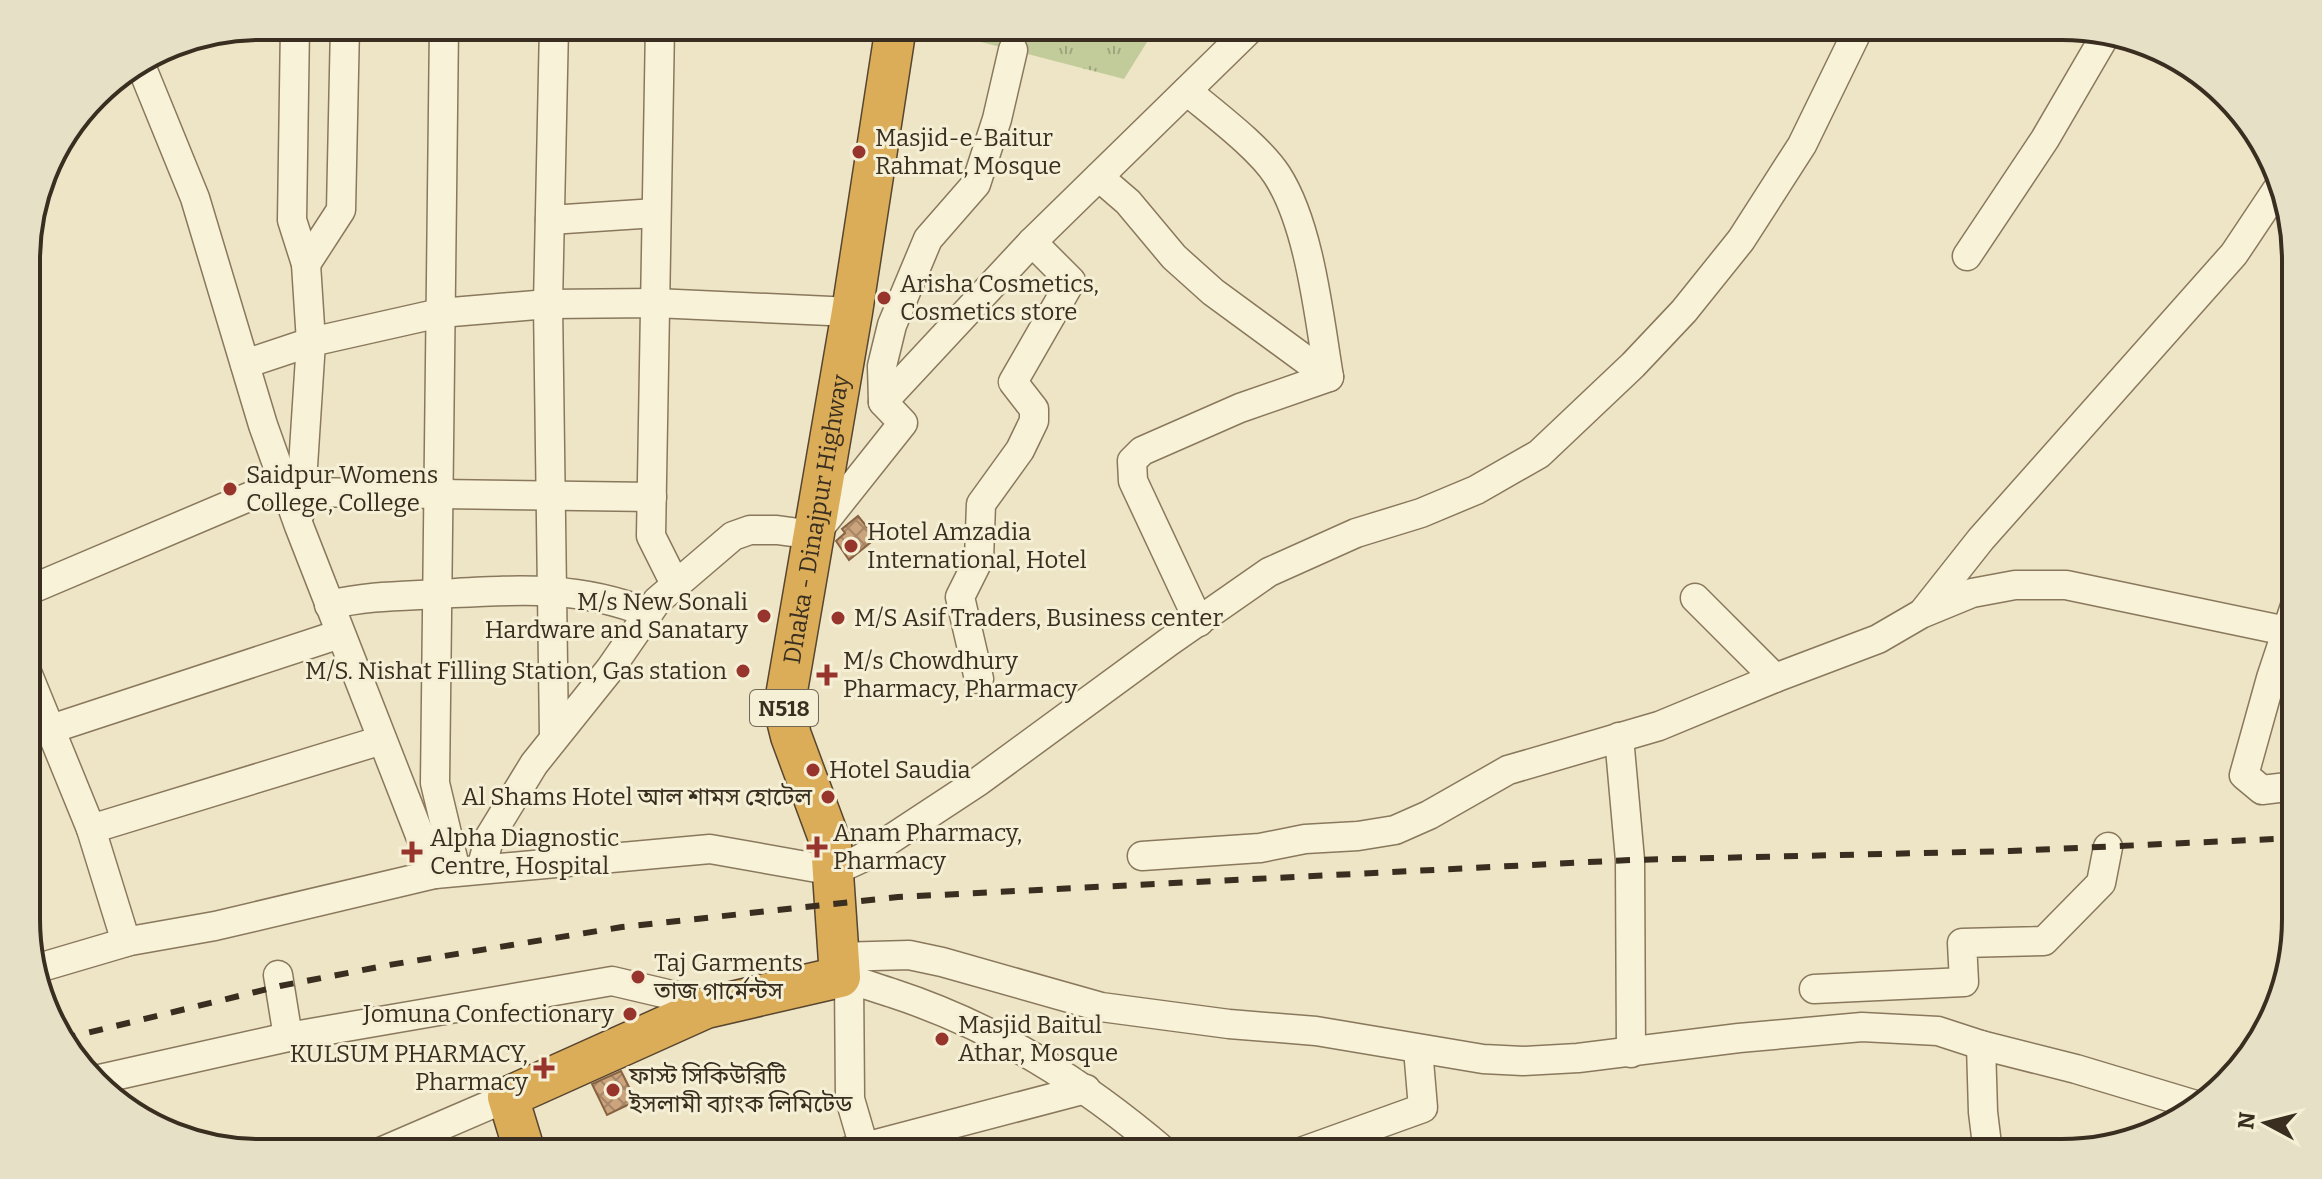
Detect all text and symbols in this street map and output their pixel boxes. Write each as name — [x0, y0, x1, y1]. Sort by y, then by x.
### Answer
place label: Masjid-e-Baitur Rahmat, Mosque — [875, 124, 1062, 180]
marker: Masjid-e-Baitur Rahmat, Mosque — [850, 143, 868, 161]
place label: Arisha Cosmetics, Cosmetics store — [900, 270, 1099, 326]
marker: Arisha Cosmetics, Cosmetics store — [875, 289, 893, 307]
street label: Dhaka - Dinajpur Highway — [778, 372, 855, 666]
place label: Saidpur Womens College, College — [246, 461, 438, 517]
marker: Saidpur Womens College, College — [221, 480, 239, 498]
place label: Hotel Amzadia International, Hotel — [867, 518, 1087, 574]
marker: Hotel Amzadia International, Hotel — [842, 537, 860, 555]
place label: M/s New Sonali Hardware and Sanatary — [485, 588, 748, 644]
place label: M/S Asif Traders, Business center — [854, 604, 1223, 632]
marker: M/s New Sonali Hardware and Sanatary — [755, 607, 773, 625]
marker: M/S Asif Traders, Business center — [829, 609, 847, 627]
place label: M/s Chowdhury Pharmacy, Pharmacy — [843, 647, 1078, 703]
place label: M/S. Nishat Filling Station, Gas station — [305, 657, 727, 685]
marker: M/S. Nishat Filling Station, Gas station — [734, 662, 752, 680]
marker: M/s Chowdhury Pharmacy, Pharmacy — [818, 666, 836, 684]
road number: N518 — [750, 690, 818, 726]
place label: Hotel Saudia — [829, 756, 971, 784]
marker: Hotel Saudia — [804, 761, 822, 779]
place label: Al Shams Hotel আল শামস হোটেল — [462, 783, 812, 811]
marker: Al Shams Hotel আল শামস হোটেল — [819, 788, 837, 806]
place label: Anam Pharmacy, Pharmacy — [833, 819, 1022, 875]
place label: Alpha Diagnostic Centre, Hospital — [430, 824, 619, 880]
marker: Anam Pharmacy, Pharmacy — [808, 838, 826, 856]
marker: Alpha Diagnostic Centre, Hospital — [401, 841, 423, 863]
place label: Taj Garments তাজ গার্মেন্টস — [653, 949, 803, 1005]
marker: Taj Garments তাজ গার্মেন্টস — [629, 968, 647, 986]
place label: Jomuna Confectionary — [362, 1000, 614, 1028]
marker: Jomuna Confectionary — [621, 1005, 639, 1023]
place label: Masjid Baitul Athar, Mosque — [958, 1011, 1118, 1067]
marker: Masjid Baitul Athar, Mosque — [933, 1030, 951, 1048]
place label: KULSUM PHARMACY, Pharmacy — [290, 1040, 528, 1096]
marker: KULSUM PHARMACY, Pharmacy — [535, 1059, 553, 1077]
place label: ফাস্ট সিকিউরিটি ইসলামী ব্যাংক লিমিটেড — [628, 1062, 853, 1118]
marker: ফাস্ট সিকিউরিটি ইসলামী ব্যাংক লিমিটেড — [604, 1081, 622, 1099]
north arrow — [2226, 1083, 2306, 1163]
text: N — [2232, 1111, 2261, 1131]

